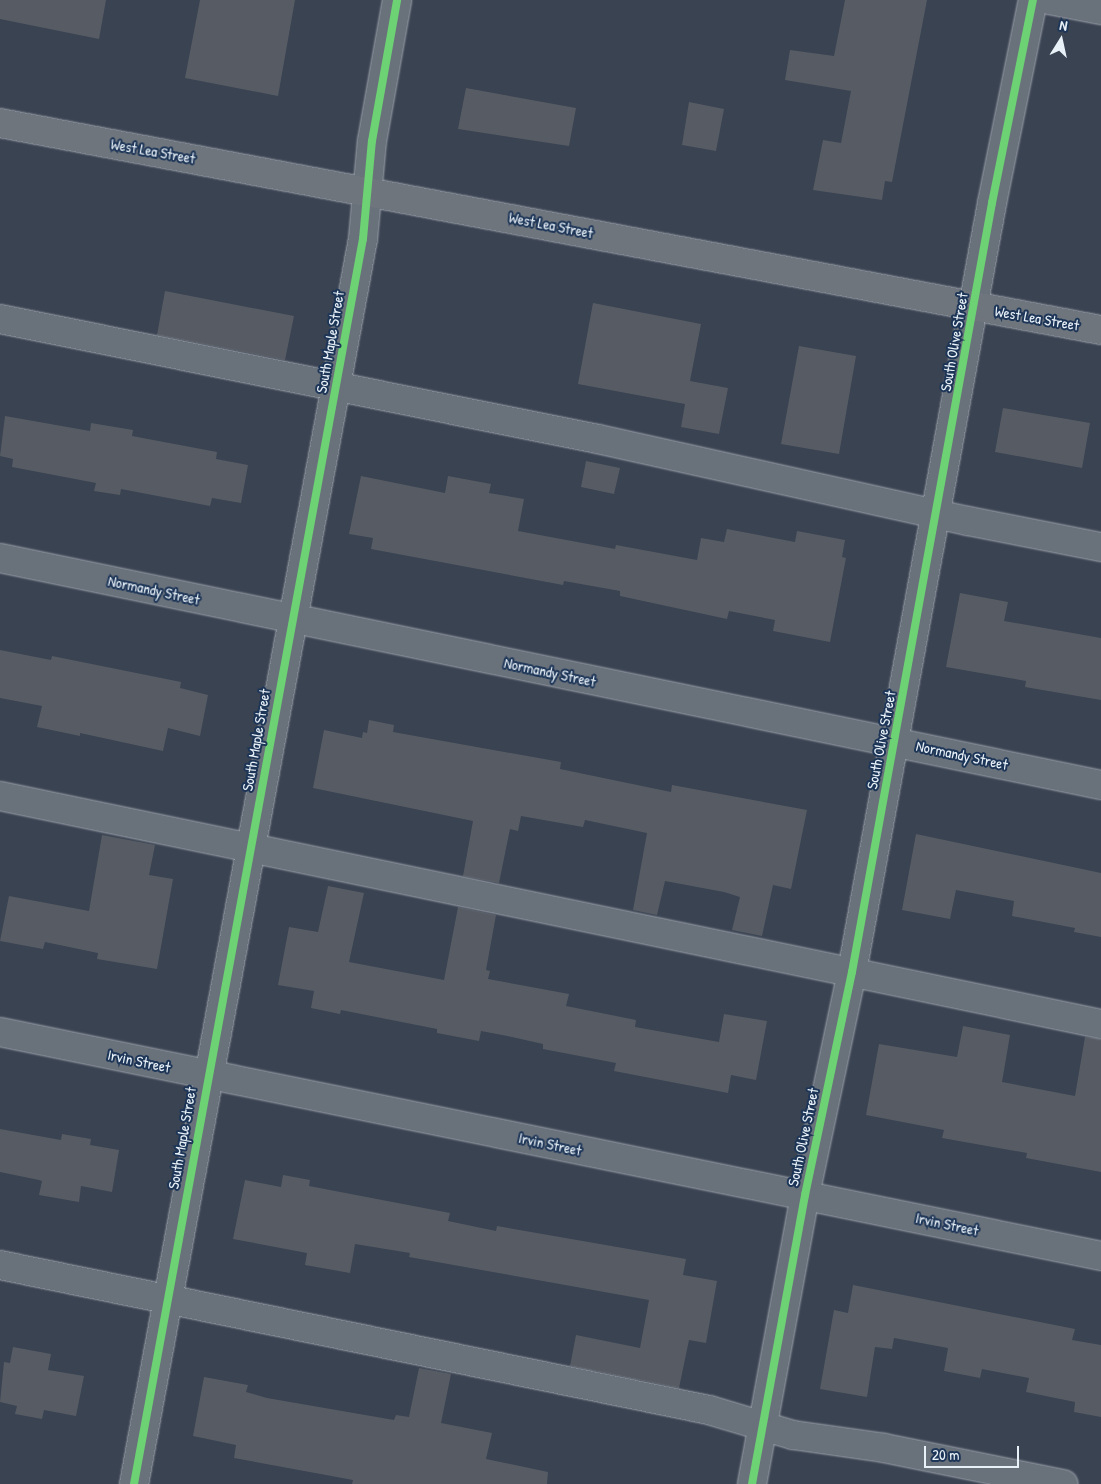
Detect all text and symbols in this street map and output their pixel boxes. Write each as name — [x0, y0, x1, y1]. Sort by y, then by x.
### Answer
north arrow — [1036, 15, 1086, 65]
text: N — [1058, 15, 1069, 35]
street label: West Lea Street — [109, 135, 197, 167]
street label: West Lea Street — [507, 208, 595, 242]
street label: South Maple Street — [312, 290, 348, 394]
street label: South Olive Street — [936, 291, 972, 393]
street label: West Lea Street — [993, 302, 1081, 334]
street label: Normandy Street — [107, 572, 201, 608]
street label: Normandy Street — [503, 654, 597, 690]
street label: South Maple Street — [238, 688, 274, 792]
street label: South Olive Street — [863, 689, 899, 791]
street label: Normandy Street — [915, 737, 1009, 773]
street label: Irvin Street — [106, 1046, 172, 1076]
street label: South Maple Street — [164, 1086, 200, 1190]
street label: South Olive Street — [784, 1086, 822, 1188]
street label: Irvin Street — [517, 1129, 583, 1159]
street label: Irvin Street — [914, 1209, 980, 1239]
scale bar — [926, 1436, 1021, 1468]
text: 20 m — [932, 1444, 959, 1465]

